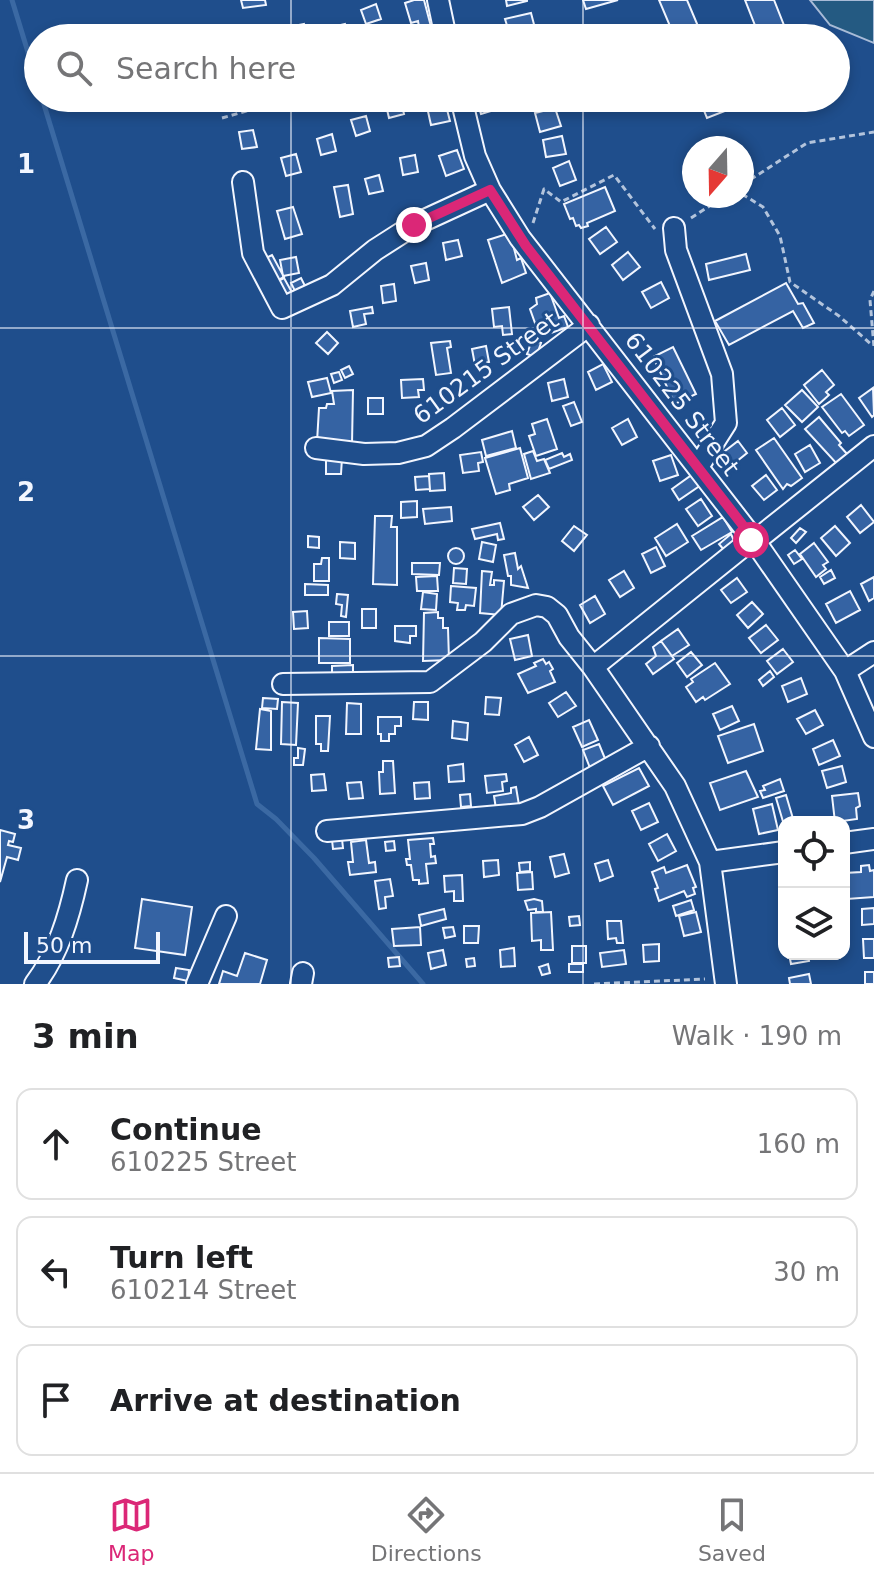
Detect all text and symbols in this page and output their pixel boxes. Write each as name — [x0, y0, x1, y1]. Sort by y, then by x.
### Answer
search box — [24, 24, 850, 112]
icon: search — [52, 46, 96, 90]
text: Search here — [116, 51, 296, 86]
north arrow — [682, 136, 754, 208]
text: 1 — [17, 149, 35, 179]
route end — [396, 207, 432, 243]
street label: 610215 Street — [408, 306, 564, 430]
street label: 610225 Street — [619, 327, 745, 481]
text: 2 — [17, 477, 35, 507]
route start — [733, 522, 769, 558]
text: 3 — [17, 805, 35, 835]
map controls — [778, 816, 850, 960]
button: locate — [778, 816, 850, 888]
button: layers — [778, 888, 850, 960]
scale bar — [24, 928, 160, 964]
text: 50 m — [36, 933, 92, 958]
text: 3 min — [32, 1016, 139, 1056]
text: Walk · 190 m — [672, 1021, 842, 1051]
text: Continue — [110, 1112, 262, 1147]
icon: ahead — [34, 1122, 78, 1166]
text: 160 m — [757, 1129, 840, 1159]
text: 610225 Street — [110, 1147, 297, 1177]
text: Turn left — [110, 1240, 253, 1275]
icon: left — [34, 1250, 78, 1294]
text: 30 m — [773, 1257, 840, 1287]
text: 610214 Street — [110, 1275, 297, 1305]
icon: arrive — [34, 1378, 78, 1422]
text: Arrive at destination — [110, 1383, 461, 1418]
tab: Map — [108, 1493, 155, 1566]
tab: Directions — [371, 1493, 482, 1566]
tab: Saved — [698, 1493, 766, 1566]

